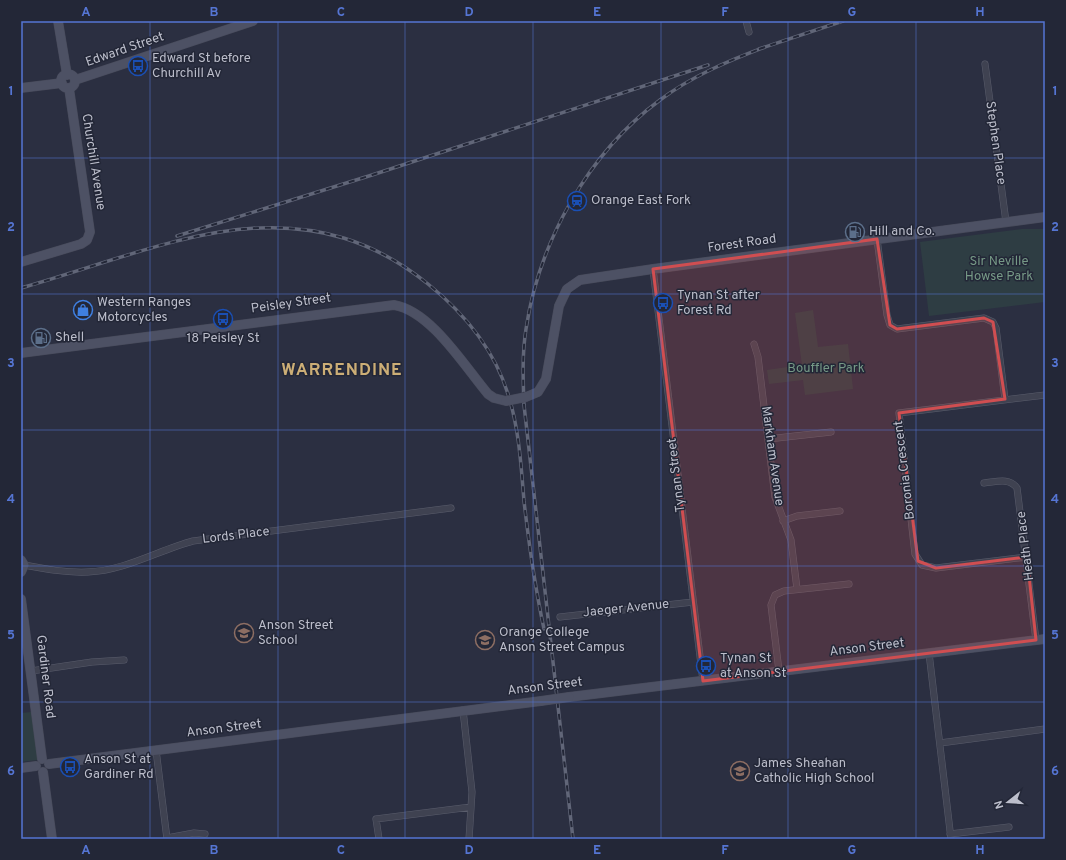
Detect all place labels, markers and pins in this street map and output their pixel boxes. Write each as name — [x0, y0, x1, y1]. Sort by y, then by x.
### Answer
place label: Edward St before Churchill Av — [152, 51, 251, 82]
bus stop icon: Edward St before Churchill Av — [127, 55, 149, 77]
station icon: Orange East Fork — [566, 190, 588, 212]
place label: Orange East Fork — [591, 193, 691, 209]
fuel station icon: Hill and Co. — [844, 221, 866, 243]
place label: Hill and Co. — [869, 224, 935, 240]
place label: Tynan St after Forest Rd — [677, 288, 760, 319]
bus stop icon: Tynan St after Forest Rd — [652, 292, 674, 314]
place label: Western Ranges Motorcycles — [97, 295, 191, 326]
shop icon: Western Ranges Motorcycles — [72, 299, 94, 321]
bus stop icon: 18 Peisley St — [212, 308, 234, 330]
fuel station icon: Shell — [30, 327, 52, 349]
place label: Shell — [55, 330, 84, 346]
place label: 18 Peisley St — [186, 331, 260, 347]
place label: Anson Street School — [258, 618, 334, 649]
school or university icon: Anson Street School — [233, 622, 255, 644]
place label: Orange College Anson Street Campus — [499, 625, 625, 656]
school or university icon: Orange College Anson Street Campus — [474, 629, 496, 651]
place label: Tynan St at Anson St — [720, 651, 786, 682]
bus stop icon: Tynan St at Anson St — [695, 655, 717, 677]
place label: Anson St at Gardiner Rd — [84, 752, 154, 783]
bus stop icon: Anson St at Gardiner Rd — [59, 756, 81, 778]
place label: James Sheahan Catholic High School — [754, 756, 875, 787]
school or university icon: James Sheahan Catholic High School — [729, 760, 751, 782]

